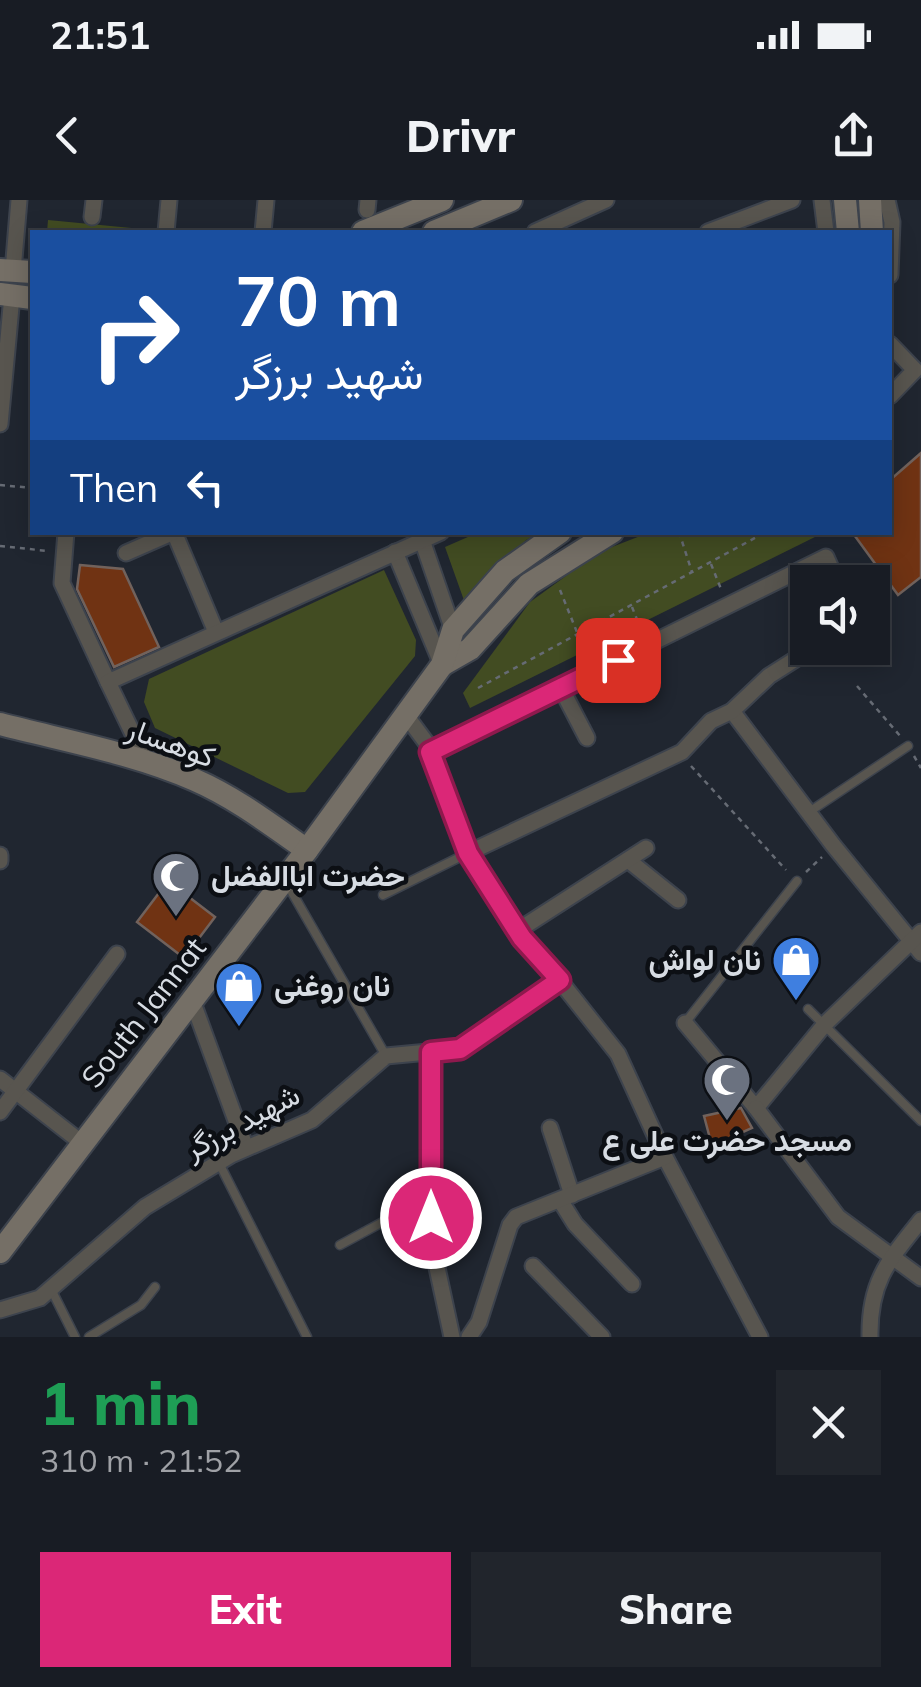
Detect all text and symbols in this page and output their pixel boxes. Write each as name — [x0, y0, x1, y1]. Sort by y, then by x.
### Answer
text: 21:51 — [50, 11, 151, 59]
text: Drivr — [406, 107, 515, 163]
icon: back — [40, 108, 95, 163]
icon: share — [826, 108, 881, 163]
text: 70 m — [235, 256, 401, 344]
icon: right — [70, 270, 200, 400]
text: شهید برزگر — [235, 344, 423, 400]
icon: left — [178, 460, 233, 515]
text: Then — [70, 464, 158, 512]
map controls — [790, 565, 890, 665]
button: sound — [790, 565, 890, 665]
pin — [576, 618, 661, 703]
icon: arrive — [591, 633, 646, 688]
street label: کوهسار — [121, 708, 221, 775]
mosque icon: حضرت اباالفضل — [150, 850, 202, 918]
place label: حضرت اباالفضل — [211, 856, 405, 894]
street label: South Jannat — [73, 930, 214, 1095]
shop icon: نان لواش — [770, 934, 822, 1002]
place label: نان لواش — [648, 940, 761, 978]
shop icon: نان روغنی — [213, 960, 265, 1028]
place label: نان روغنی — [274, 966, 390, 1004]
mosque icon: مسجد حضرت علی ع — [701, 1054, 753, 1122]
street label: شهید برزگر — [176, 1075, 306, 1168]
place label: مسجد حضرت علی ع — [602, 1121, 852, 1161]
position arrow — [379, 1166, 483, 1270]
text: 1 min — [40, 1365, 201, 1440]
button: close — [776, 1370, 881, 1475]
text: 310 m · 21:52 — [40, 1440, 242, 1480]
button: Exit — [40, 1552, 451, 1667]
button: Share — [471, 1552, 881, 1667]

